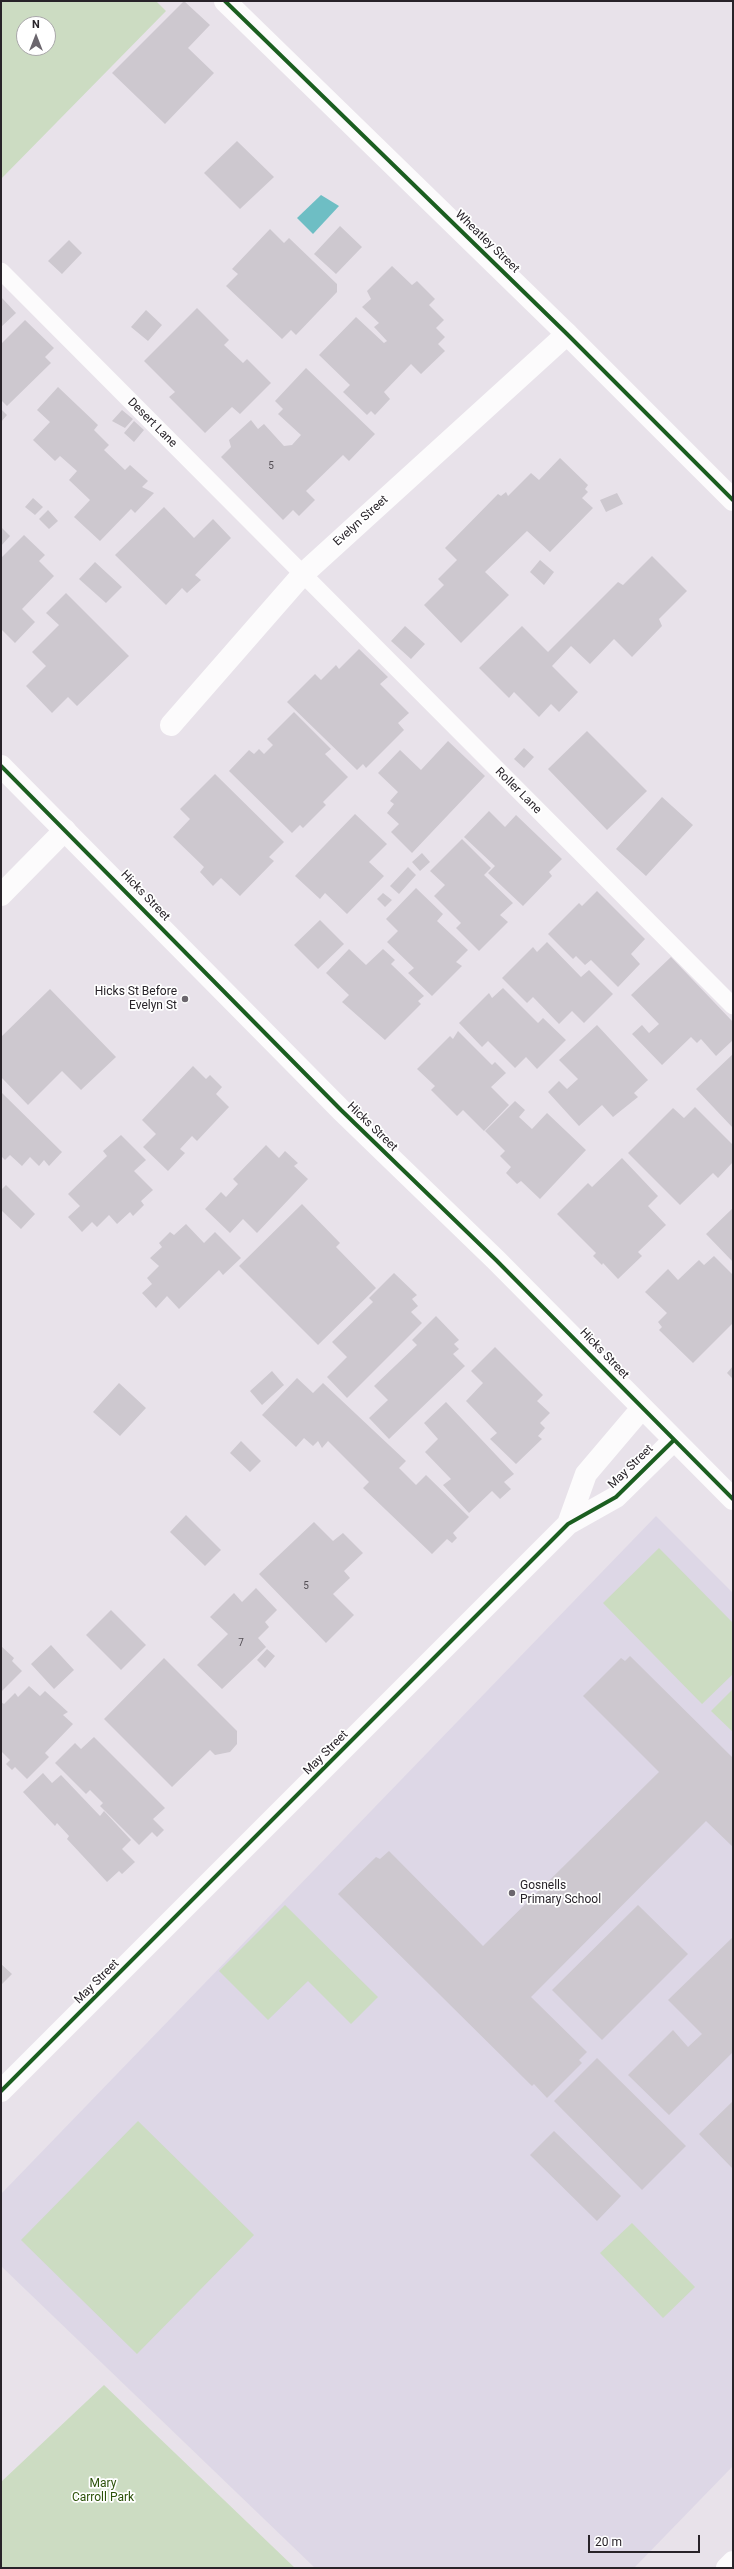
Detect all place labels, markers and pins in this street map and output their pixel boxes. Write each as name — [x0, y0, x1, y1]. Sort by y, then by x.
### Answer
place label: Hicks St Before Evelyn St — [95, 985, 177, 1013]
marker: Hicks St Before Evelyn St — [180, 994, 190, 1004]
place label: Gosnells Primary School — [520, 1879, 601, 1907]
marker: Gosnells Primary School — [507, 1888, 517, 1898]

